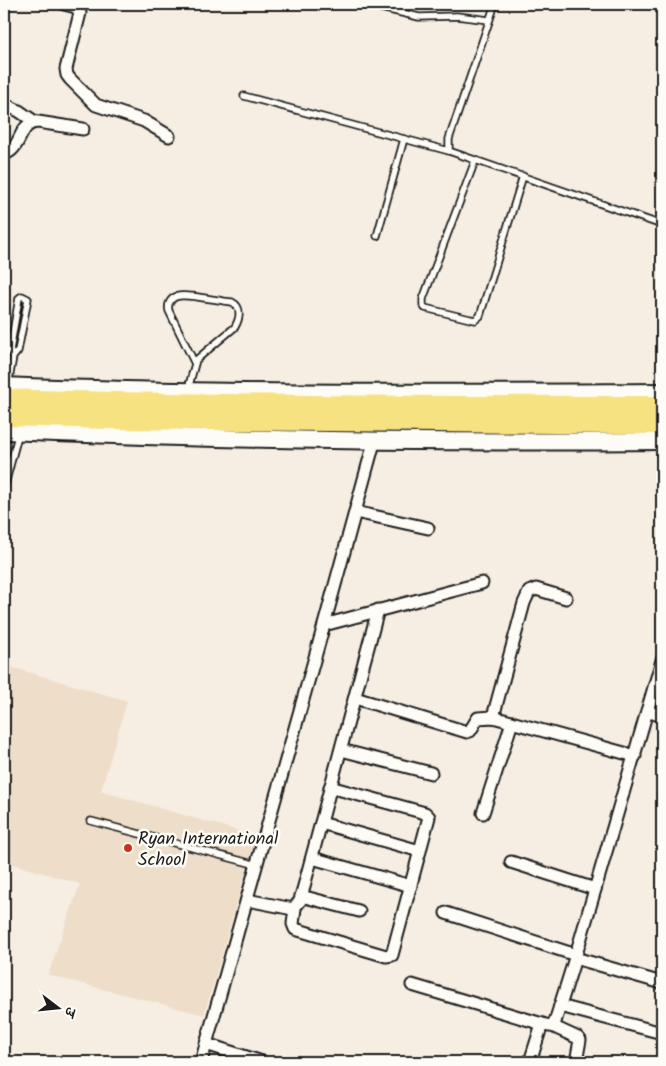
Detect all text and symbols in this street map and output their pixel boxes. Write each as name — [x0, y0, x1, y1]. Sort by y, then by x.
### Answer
place label: Ryan International School — [138, 825, 279, 875]
marker: Ryan International School — [122, 842, 134, 854]
north arrow — [32, 984, 82, 1034]
text: उ — [57, 1004, 81, 1022]

